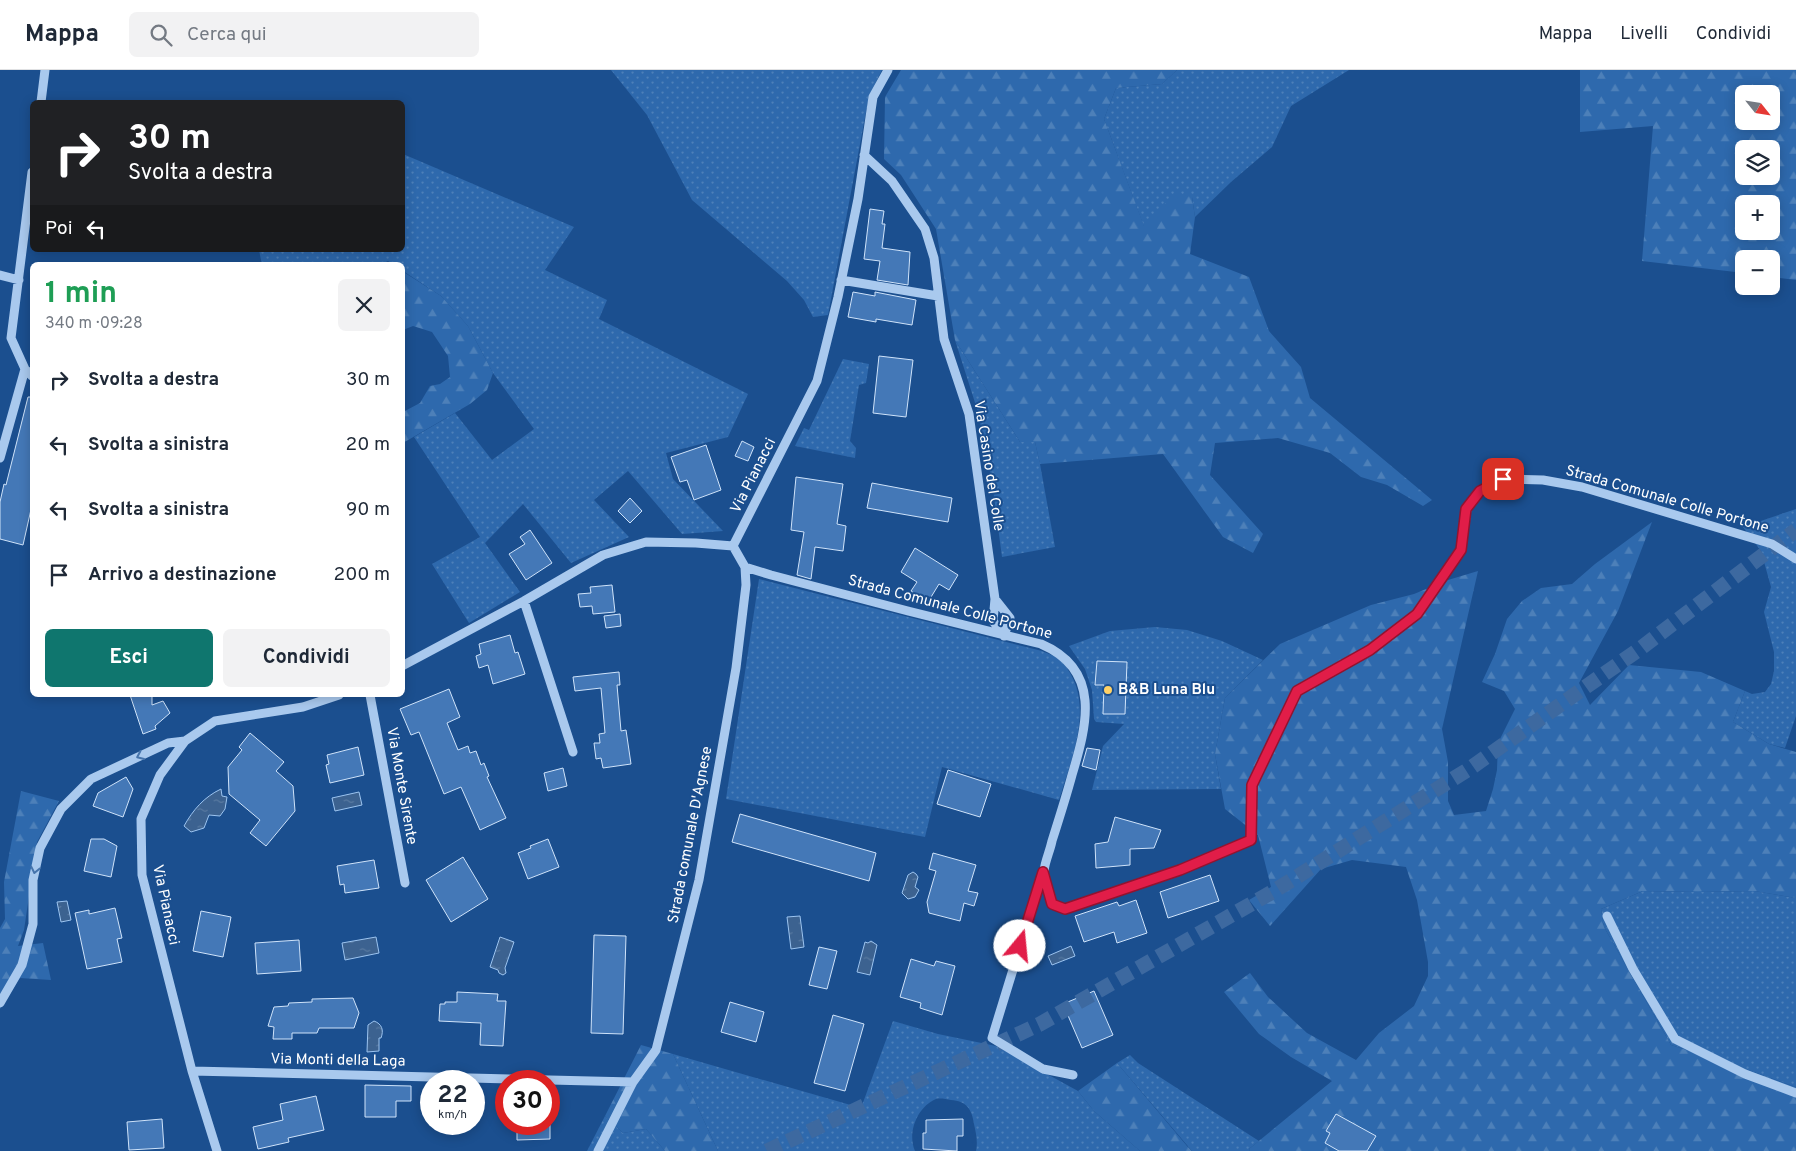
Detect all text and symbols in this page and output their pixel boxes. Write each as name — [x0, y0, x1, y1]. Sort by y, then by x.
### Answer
search box — [129, 12, 479, 57]
text: Mappa — [25, 20, 99, 50]
icon: search — [147, 21, 175, 49]
text: Cerca qui — [187, 23, 267, 47]
text: Mappa — [1539, 23, 1592, 46]
text: Livelli — [1620, 23, 1668, 46]
text: Condividi — [1696, 23, 1771, 46]
north arrow — [1735, 85, 1780, 130]
map controls — [1735, 85, 1780, 295]
text: 30 m — [128, 117, 211, 161]
icon: right — [45, 120, 110, 185]
button: layers — [1735, 140, 1780, 185]
text: Svolta a destra — [128, 160, 273, 187]
button: + — [1735, 195, 1780, 240]
icon: left — [82, 215, 110, 243]
text: Poi — [45, 217, 72, 241]
button: − — [1735, 250, 1780, 295]
text: 1 min — [45, 276, 117, 313]
button: close — [338, 279, 390, 331]
text: 340 m · 09:28 — [45, 314, 143, 334]
icon: right — [45, 366, 73, 394]
text: Svolta a destra — [88, 368, 219, 392]
text: 30 m — [346, 368, 390, 392]
street label: Via Casino del Colle — [968, 399, 1008, 533]
icon: left — [45, 431, 73, 459]
text: Svolta a sinistra — [88, 433, 229, 457]
text: 20 m — [346, 433, 390, 457]
street label: Via Pianacci — [727, 435, 781, 517]
pin — [1482, 458, 1524, 500]
street label: Strada Comunale Colle Portone — [1563, 462, 1771, 538]
icon: arrive — [1489, 465, 1517, 493]
icon: left — [45, 496, 73, 524]
text: Svolta a sinistra — [88, 498, 229, 522]
text: 90 m — [346, 498, 390, 522]
icon: arrive — [45, 561, 73, 589]
text: Arrivo a destinazione — [88, 563, 277, 587]
text: 200 m — [334, 563, 390, 587]
street label: Strada Comunale Colle Portone — [846, 572, 1054, 644]
button: Esci — [45, 629, 213, 687]
button: Condividi — [223, 629, 390, 687]
place label: B&B Luna Blu — [1118, 681, 1215, 700]
marker: B&B Luna Blu — [1102, 684, 1114, 696]
street label: Via Monte Sirente — [381, 726, 421, 846]
street label: Strada comunale D'Agnese — [664, 745, 718, 925]
one-way arrow — [136, 750, 145, 760]
street label: Via Pianacci — [147, 863, 183, 947]
one-way arrow — [30, 865, 41, 874]
position arrow — [993, 919, 1045, 971]
street label: Via Monti della Laga — [270, 1050, 406, 1072]
speed limit sign: 30 — [495, 1070, 560, 1135]
text: 22 — [437, 1080, 468, 1112]
text: km/h — [438, 1107, 467, 1123]

